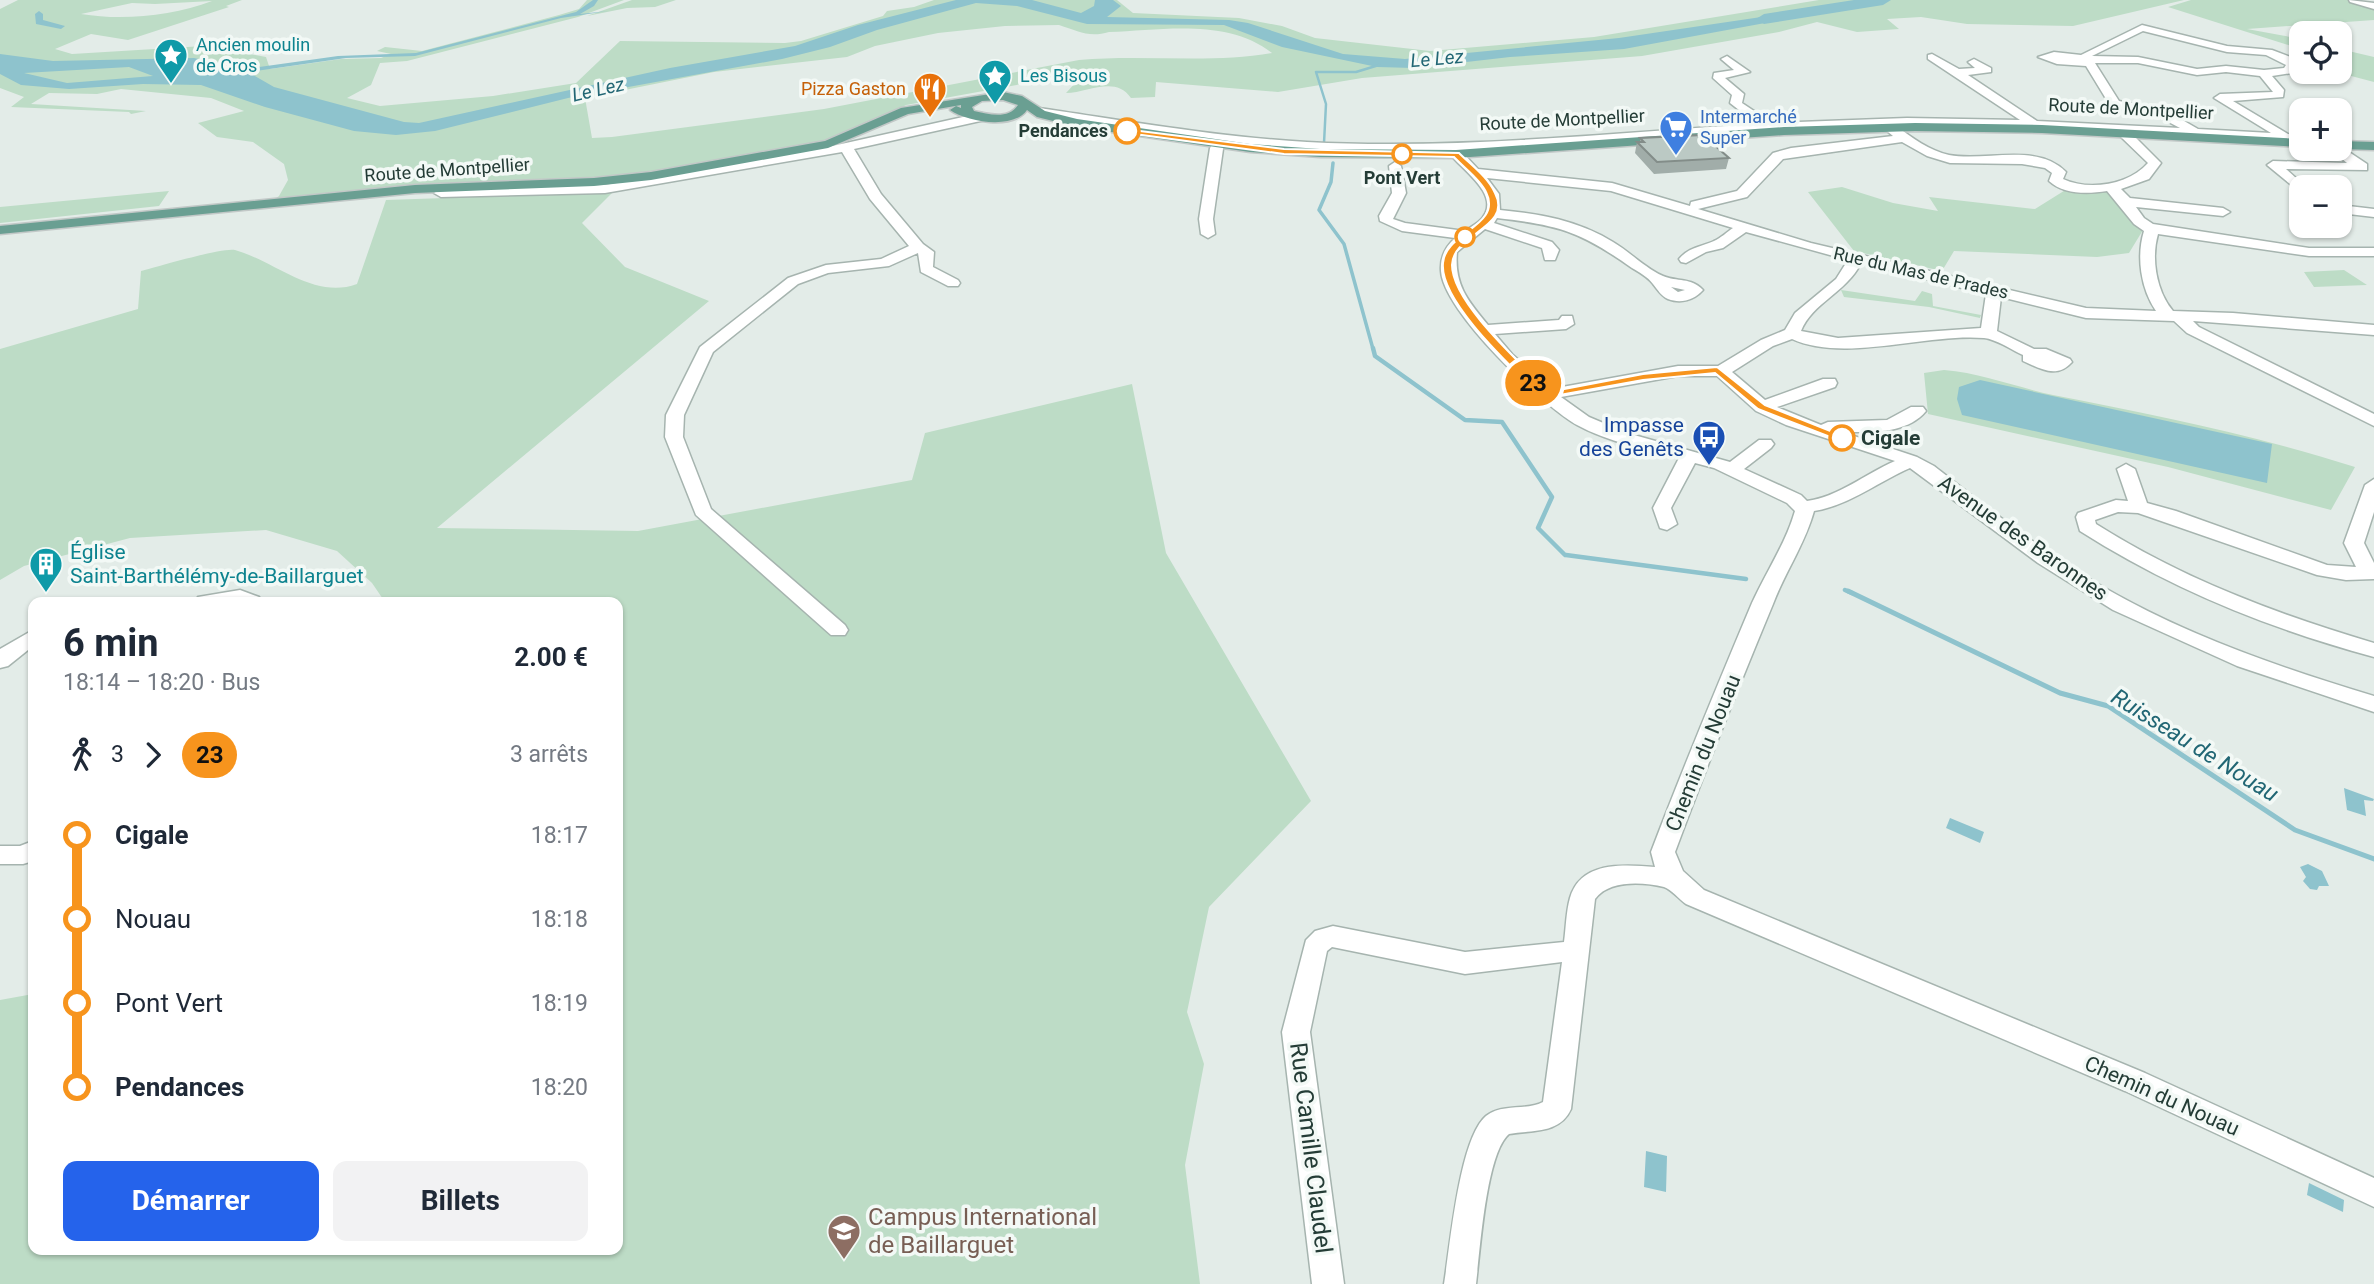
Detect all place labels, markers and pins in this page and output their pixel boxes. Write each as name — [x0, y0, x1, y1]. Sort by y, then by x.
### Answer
place label: Ancien moulin de Cros — [196, 34, 310, 76]
place icon: Ancien moulin de Cros — [152, 36, 190, 85]
place icon: Les Bisous — [976, 57, 1014, 106]
place label: Les Bisous — [1020, 65, 1107, 86]
restaurant icon: Pizza Gaston — [911, 70, 949, 119]
place label: Pizza Gaston — [801, 78, 906, 99]
place label: Intermarché Super — [1700, 106, 1797, 148]
supermarket icon: Intermarché Super — [1657, 108, 1695, 157]
marker: Pendances — [1114, 118, 1140, 144]
place label: Pendances — [1019, 120, 1108, 141]
marker: Pont Vert — [1392, 144, 1412, 164]
place label: Pont Vert — [1364, 167, 1440, 188]
unlabelled marker — [1455, 227, 1475, 247]
place label: Impasse des Genêts — [1579, 413, 1684, 461]
bus stop icon: Impasse des Genêts — [1690, 418, 1728, 467]
marker: Cigale — [1829, 425, 1855, 451]
place label: Cigale — [1861, 426, 1920, 450]
place label: Église Saint-Barthélémy-de-Baillarguet — [70, 540, 364, 588]
building icon: Église Saint-Barthélémy-de-Baillarguet — [27, 545, 65, 594]
place label: Campus International de Baillarguet — [868, 1203, 1097, 1259]
school or university icon: Campus International de Baillarguet — [825, 1212, 863, 1261]

